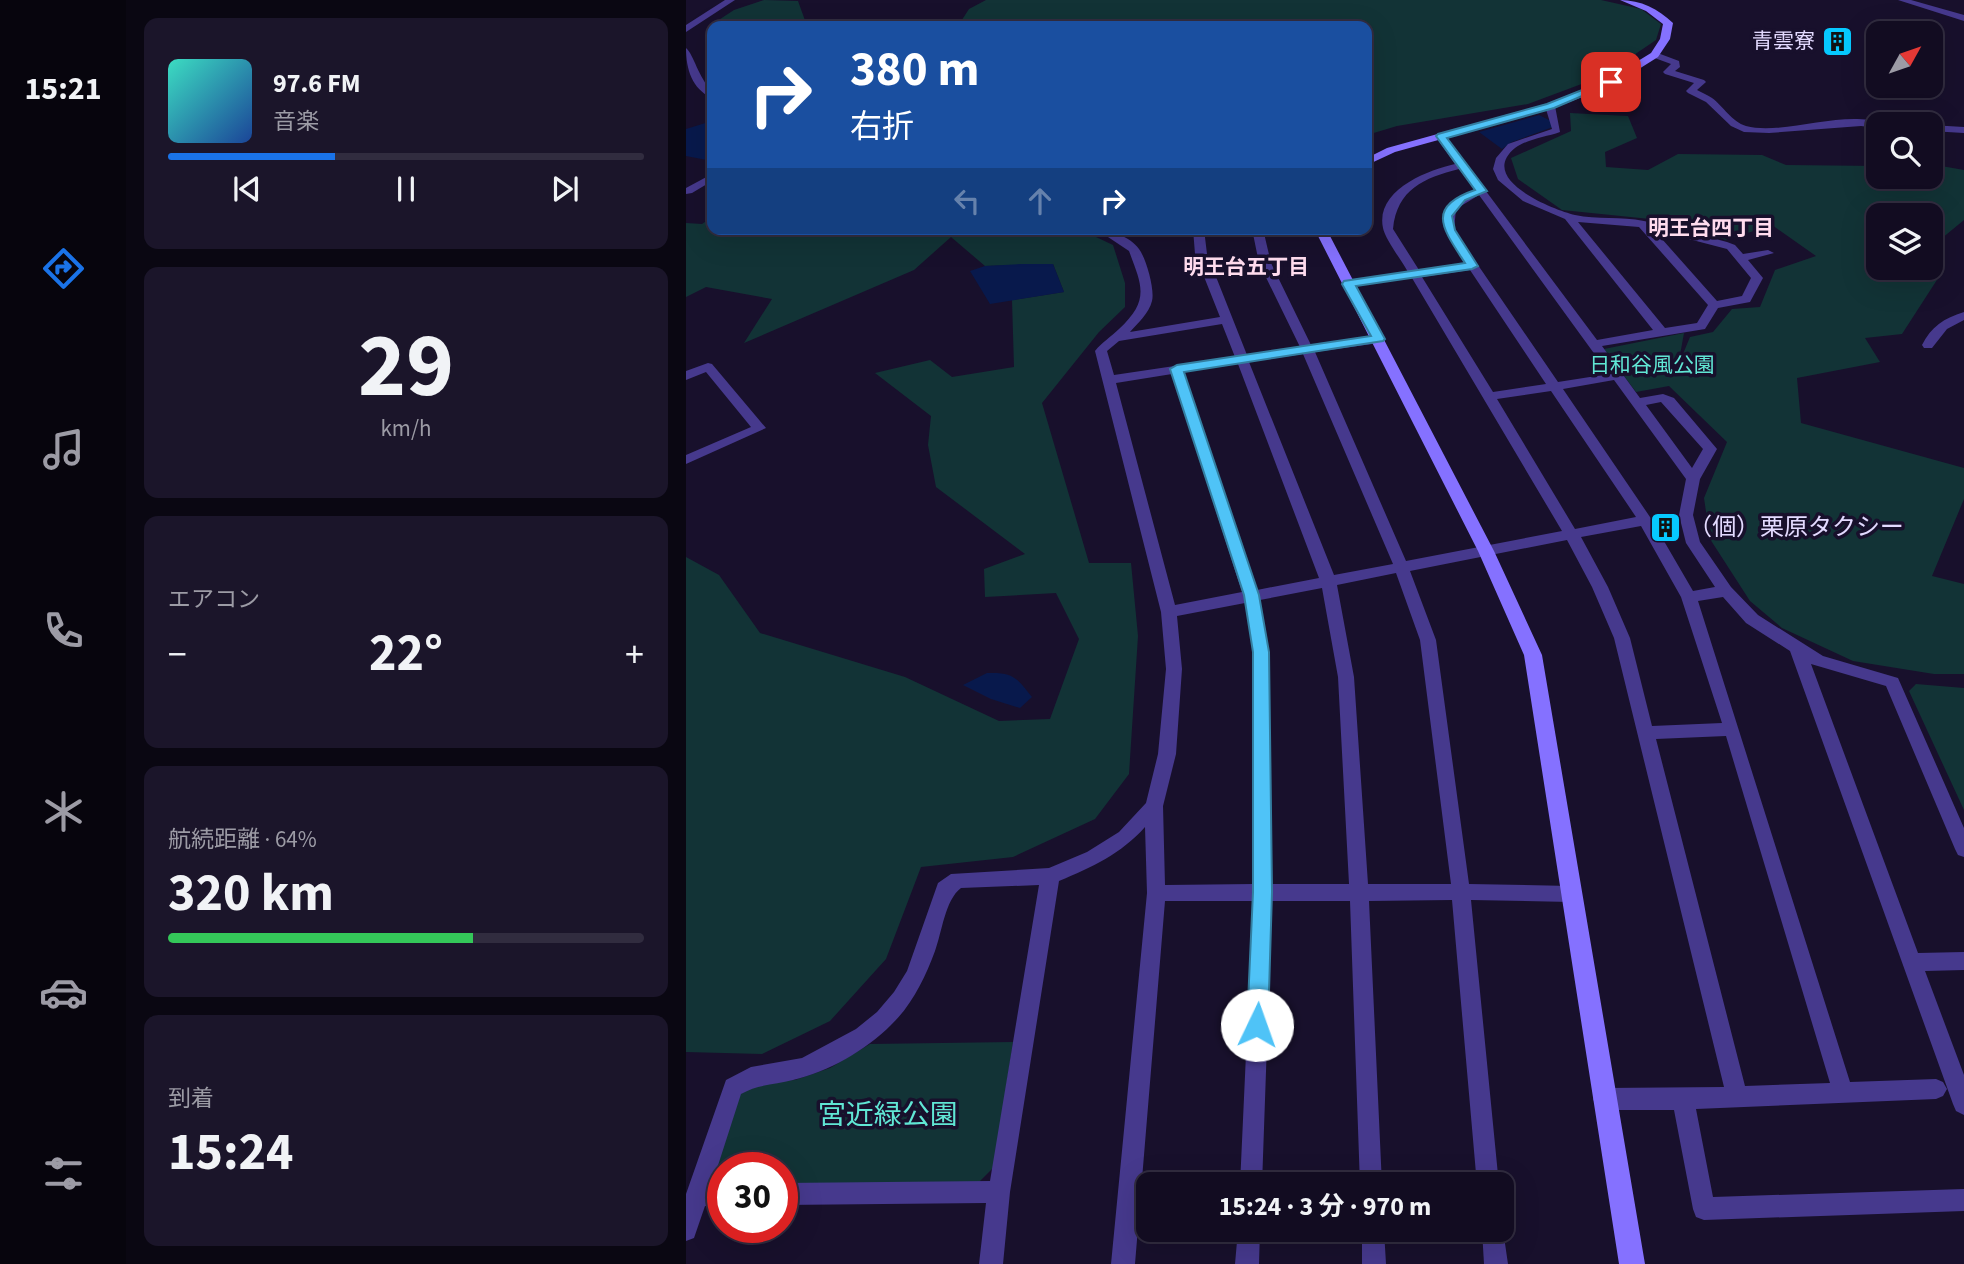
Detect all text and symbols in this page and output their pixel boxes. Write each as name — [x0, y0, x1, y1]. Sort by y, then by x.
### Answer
north arrow — [1866, 21, 1942, 98]
map controls — [1866, 21, 1943, 280]
building icon: 青雲寮 — [1821, 24, 1855, 58]
place label: 青雲寮 — [1752, 26, 1815, 56]
text: 380 m — [850, 35, 979, 105]
icon: right — [735, 49, 826, 140]
pin — [1581, 52, 1641, 112]
icon: arrive — [1592, 63, 1630, 101]
text: 97.6 FM — [273, 65, 361, 102]
text: 15:21 — [24, 66, 102, 112]
text: 右折 — [850, 104, 914, 150]
text: 音楽 — [273, 105, 319, 138]
button: search — [1866, 112, 1943, 189]
icon: previous — [228, 170, 266, 208]
icon: pause — [387, 170, 425, 208]
icon: next — [546, 170, 584, 208]
icon: left — [948, 182, 986, 220]
icon: ahead — [1021, 182, 1059, 220]
icon: right — [1094, 182, 1132, 220]
button: layers — [1866, 203, 1943, 280]
district label: 明王台四丁目 — [1648, 213, 1774, 243]
icon: directions — [39, 244, 88, 293]
district label: 明王台五丁目 — [1183, 252, 1309, 282]
text: 29 — [358, 302, 454, 431]
park label: 日和谷風公園 — [1589, 350, 1715, 380]
text: km/h — [380, 412, 432, 445]
icon: music — [39, 425, 88, 474]
building icon: （個）栗原タクシー — [1648, 510, 1682, 544]
place label: （個）栗原タクシー — [1688, 510, 1904, 545]
text: エアコン — [168, 583, 260, 616]
icon: phone — [39, 606, 88, 655]
text: 22° — [369, 617, 443, 691]
text: − — [168, 628, 187, 682]
text: + — [625, 628, 644, 682]
icon: climate — [39, 787, 88, 836]
text: 航続距離 · 64% — [168, 823, 317, 856]
text: 320 km — [168, 857, 334, 931]
icon: car — [39, 968, 88, 1017]
position arrow — [1220, 988, 1294, 1062]
text: 到着 — [168, 1082, 214, 1115]
park label: 宮近緑公園 — [818, 1095, 958, 1135]
text: 15:24 — [168, 1116, 293, 1190]
icon: filters — [39, 1149, 88, 1198]
speed limit sign: 30 — [707, 1152, 798, 1243]
text: 15:24 · 3 分 · 970 m — [1219, 1188, 1431, 1225]

